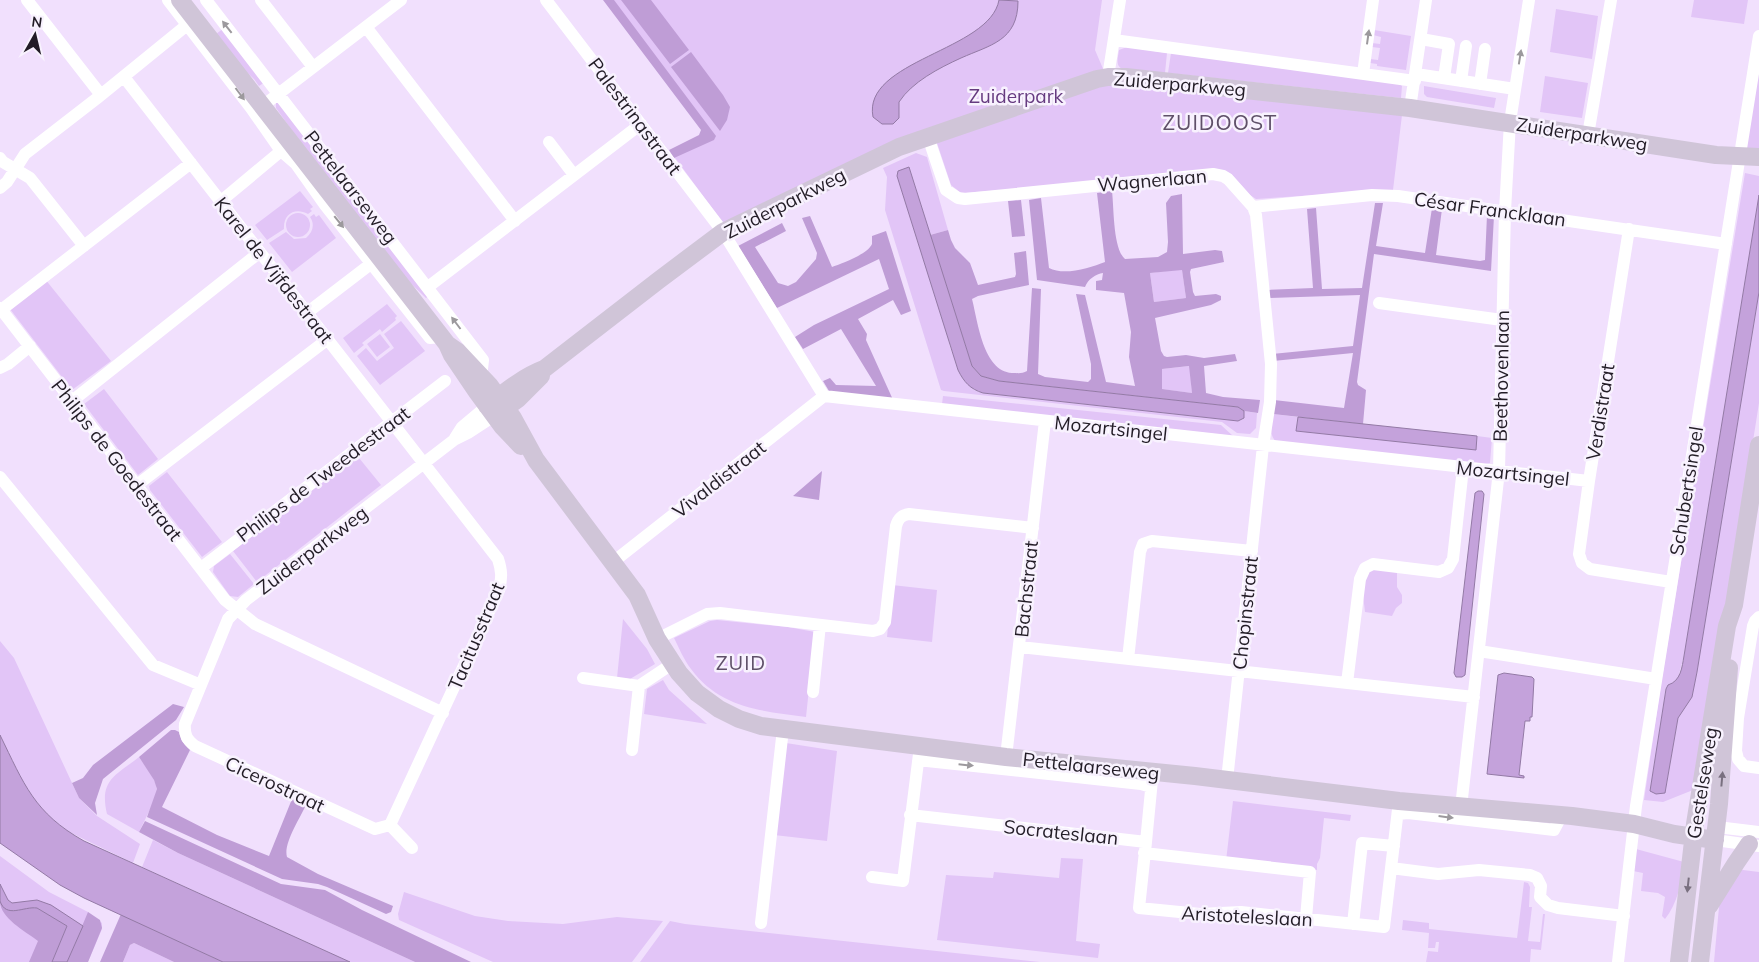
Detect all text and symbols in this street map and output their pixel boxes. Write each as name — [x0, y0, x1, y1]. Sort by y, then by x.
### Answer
north arrow — [10, 10, 60, 60]
text: N — [30, 12, 43, 32]
one-way arrow — [222, 20, 232, 34]
one-way arrow — [1365, 29, 1373, 45]
one-way arrow — [1516, 49, 1524, 65]
street label: Palestrinastraat — [583, 53, 687, 180]
street label: Zuiderparkweg — [1113, 66, 1247, 102]
park label: Zuiderpark — [969, 84, 1064, 108]
one-way arrow — [235, 87, 246, 100]
district label: ZUIDOOST — [1163, 109, 1277, 135]
street label: Zuiderparkweg — [1515, 112, 1649, 156]
street label: Pettelaarseweg — [299, 125, 403, 249]
street label: Zuiderparkweg — [720, 162, 850, 244]
street label: Wagnerlaan — [1096, 163, 1208, 197]
street label: César Francklaan — [1413, 186, 1567, 232]
street label: Karel de Vijfdestraat — [209, 192, 339, 348]
one-way arrow — [334, 215, 345, 228]
street label: Beethovenlaan — [1488, 310, 1514, 442]
one-way arrow — [450, 317, 461, 330]
street label: Verdistraat — [1581, 362, 1620, 462]
street label: Philips de Goedestraat — [46, 374, 188, 546]
street label: Philips de Tweedestraat — [232, 401, 415, 547]
street label: Mozartsingel — [1053, 410, 1169, 446]
street label: Schubertsingel — [1664, 425, 1708, 557]
street label: Vivaldistraat — [668, 435, 771, 523]
street label: Mozartsingel — [1455, 455, 1571, 491]
street label: Zuiderparkweg — [252, 501, 372, 599]
street label: Bachstraat — [1009, 539, 1043, 639]
street label: Chopinstraat — [1227, 555, 1263, 671]
street label: Tacitusstraat — [443, 578, 510, 693]
district label: ZUID — [716, 650, 766, 675]
street label: Gestelseweg — [1681, 725, 1723, 841]
street label: Pettelaarseweg — [1021, 747, 1161, 785]
street label: Cicerostraat — [221, 751, 329, 818]
one-way arrow — [958, 761, 974, 769]
one-way arrow — [1718, 770, 1726, 786]
one-way arrow — [1439, 813, 1455, 821]
street label: Socrateslaan — [1003, 814, 1119, 850]
one-way arrow — [1684, 877, 1692, 893]
street label: Aristoteleslaan — [1181, 901, 1313, 931]

